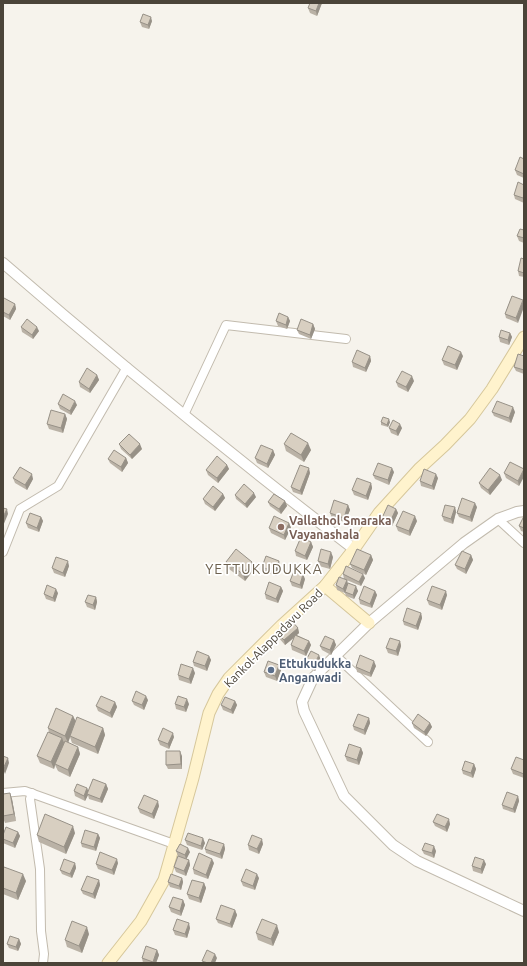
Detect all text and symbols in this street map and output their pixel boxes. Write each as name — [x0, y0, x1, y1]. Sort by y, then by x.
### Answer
place label: Vallathol Smaraka Vayanashala — [289, 514, 392, 541]
marker: Vallathol Smaraka Vayanashala — [276, 522, 286, 532]
district label: YETTUKUDUKKA — [205, 561, 323, 577]
street label: Kankol-Alappadavu Road — [221, 586, 325, 690]
place label: Ettukudukka Anganwadi — [279, 657, 351, 684]
marker: Ettukudukka Anganwadi — [266, 665, 276, 675]

